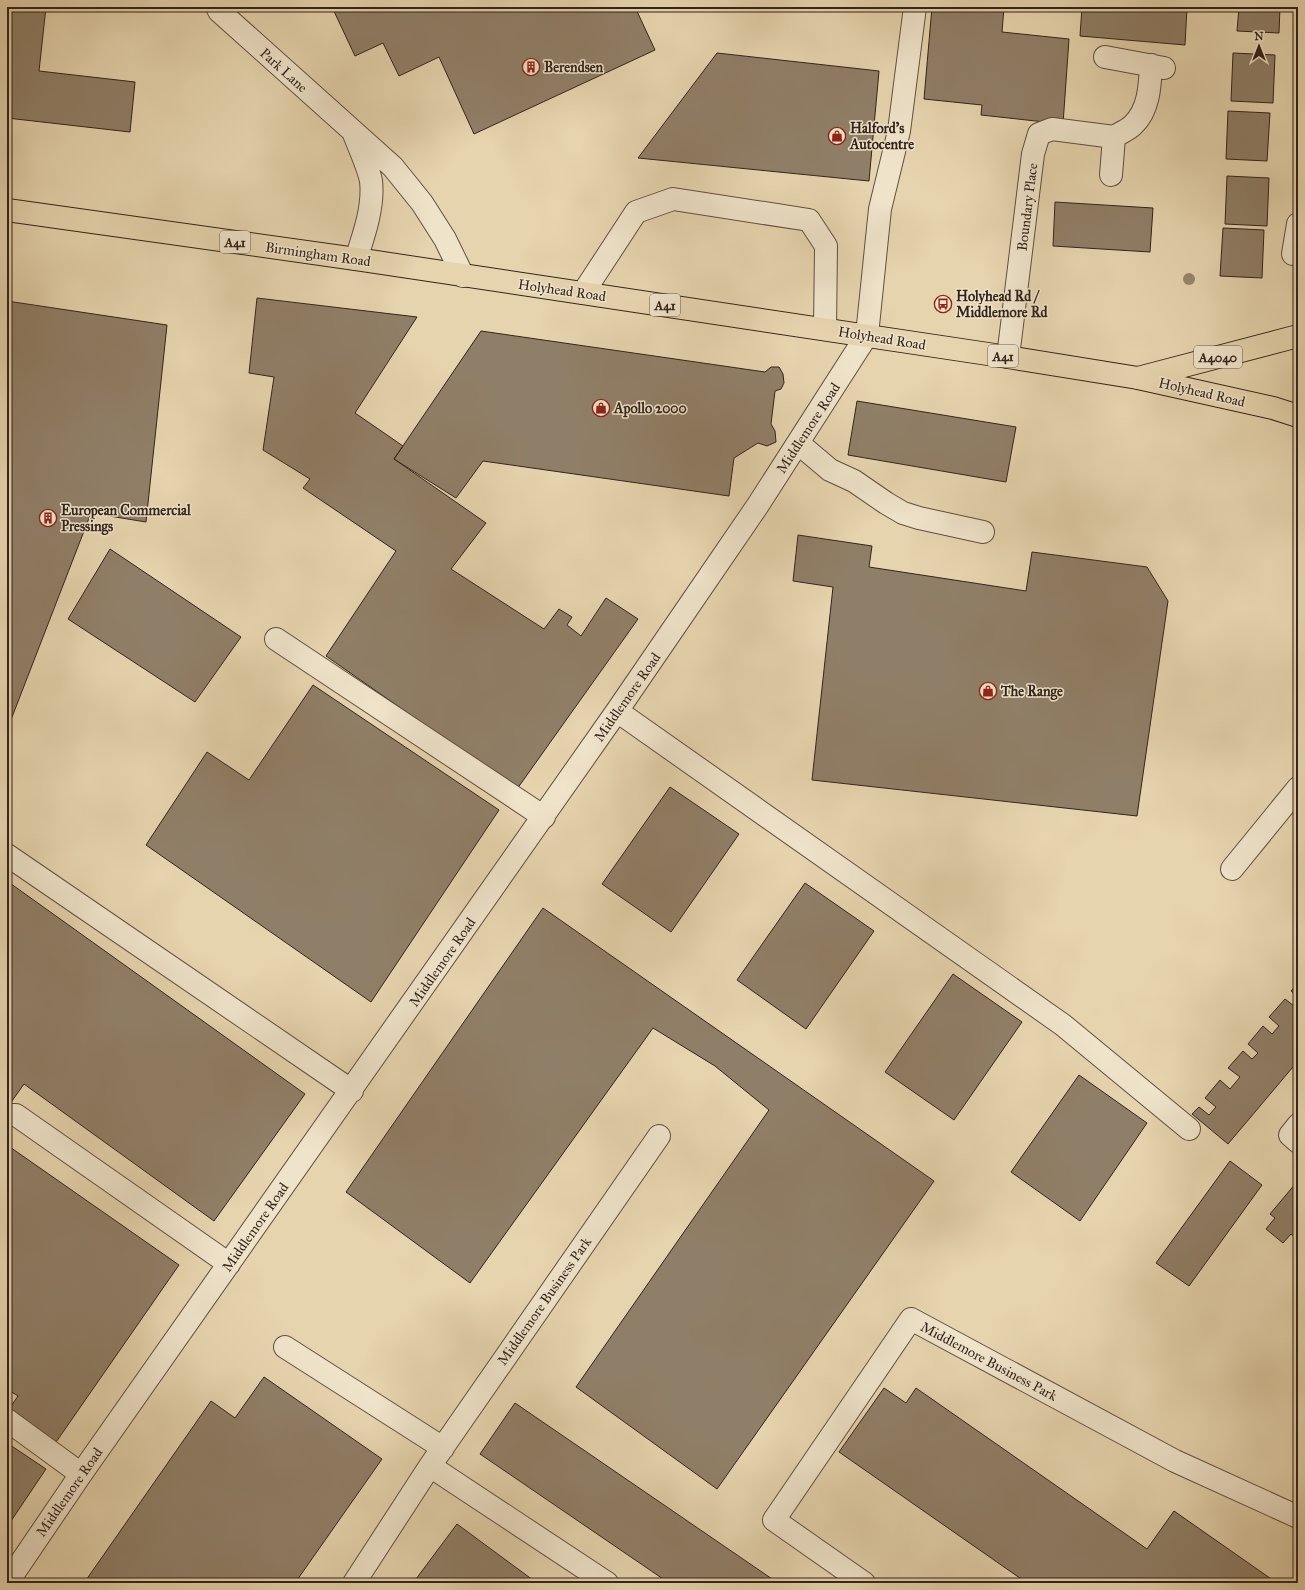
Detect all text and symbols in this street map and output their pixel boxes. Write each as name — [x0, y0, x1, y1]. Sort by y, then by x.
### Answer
north arrow — [1239, 26, 1279, 66]
text: N — [1254, 30, 1264, 43]
street label: Park Lane — [256, 45, 311, 96]
building icon: Berendsen — [521, 57, 541, 77]
place label: Berendsen — [544, 59, 604, 76]
place label: Halford's Autocentre — [849, 120, 914, 153]
shop icon: Halford's Autocentre — [827, 126, 847, 146]
street label: Boundary Place — [1014, 162, 1041, 252]
road number: A41 — [220, 231, 250, 253]
street label: Birmingham Road — [264, 239, 372, 270]
street label: Holyhead Road — [517, 276, 607, 305]
place label: Holyhead Rd / Middlemore Rd — [956, 288, 1048, 321]
road number: A41 — [650, 294, 680, 316]
bus stop icon: Holyhead Rd / Middlemore Rd — [933, 294, 953, 314]
street label: Holyhead Road — [837, 323, 927, 354]
road number: A41 — [988, 345, 1018, 367]
road number: A4040 — [1194, 346, 1242, 368]
street label: Holyhead Road — [1157, 374, 1247, 411]
street label: Middlemore Road — [773, 380, 844, 477]
shop icon: Apollo 2000 — [591, 398, 611, 418]
place label: Apollo 2000 — [613, 400, 687, 418]
place label: European Commercial Pressings — [61, 502, 192, 536]
building icon: European Commercial Pressings — [38, 508, 58, 528]
street label: Middlemore Road — [590, 650, 664, 745]
shop icon: The Range — [978, 681, 998, 701]
place label: The Range — [1000, 683, 1063, 701]
street label: Middlemore Road — [405, 915, 479, 1010]
street label: Middlemore Road — [218, 1180, 292, 1275]
street label: Middlemore Business Park — [494, 1234, 595, 1369]
street label: Middlemore Business Park — [918, 1318, 1060, 1405]
street label: Middlemore Road — [32, 1445, 106, 1540]

